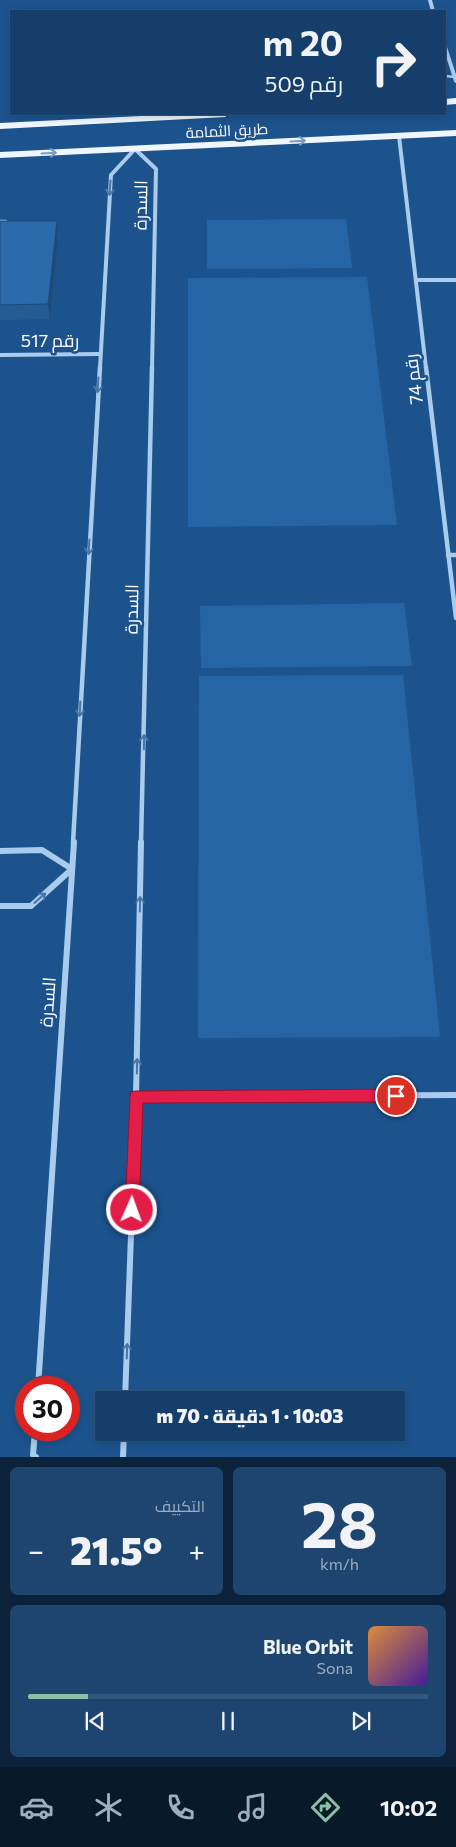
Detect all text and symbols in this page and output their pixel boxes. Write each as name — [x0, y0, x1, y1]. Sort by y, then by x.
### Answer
text: 20 m — [263, 20, 343, 63]
icon: right — [361, 30, 426, 95]
text: رقم 509 — [265, 70, 343, 97]
street label: طريق الثمامة — [185, 119, 269, 143]
one-way arrow — [290, 136, 306, 146]
one-way arrow — [40, 148, 56, 158]
one-way arrow — [106, 180, 115, 196]
street label: السدرة — [129, 180, 152, 230]
street label: رقم 517 — [21, 329, 79, 353]
street label: رقم 74 — [399, 353, 429, 405]
one-way arrow — [94, 377, 103, 393]
one-way arrow — [85, 539, 94, 555]
street label: السدرة — [120, 584, 143, 634]
one-way arrow — [76, 701, 85, 717]
one-way arrow — [139, 734, 149, 750]
one-way arrow — [33, 892, 46, 904]
one-way arrow — [136, 896, 145, 912]
street label: السدرة — [34, 976, 61, 1028]
one-way arrow — [132, 1059, 142, 1075]
pin — [375, 1075, 417, 1117]
icon: arrive — [382, 1082, 410, 1110]
position arrow — [105, 1183, 157, 1235]
one-way arrow — [122, 1344, 132, 1360]
speed limit sign: 30 — [15, 1376, 80, 1441]
text: 10:03 · 1 دقيقة · 70 m — [156, 1404, 344, 1427]
text: 28 — [301, 1482, 378, 1561]
text: التكييف — [155, 1496, 205, 1515]
text: 21.5° — [70, 1526, 163, 1573]
text: − — [28, 1533, 44, 1567]
text: + — [189, 1533, 205, 1567]
text: km/h — [320, 1554, 359, 1573]
text: Blue Orbit — [263, 1635, 353, 1658]
text: Sona — [317, 1658, 353, 1677]
icon: previous — [81, 1707, 109, 1735]
icon: pause — [214, 1707, 242, 1735]
icon: next — [347, 1707, 375, 1735]
icon: car — [19, 1790, 54, 1825]
icon: climate — [91, 1790, 126, 1825]
icon: phone — [163, 1790, 198, 1825]
icon: music — [235, 1790, 270, 1825]
icon: directions — [308, 1790, 343, 1825]
text: 10:02 — [380, 1794, 437, 1821]

